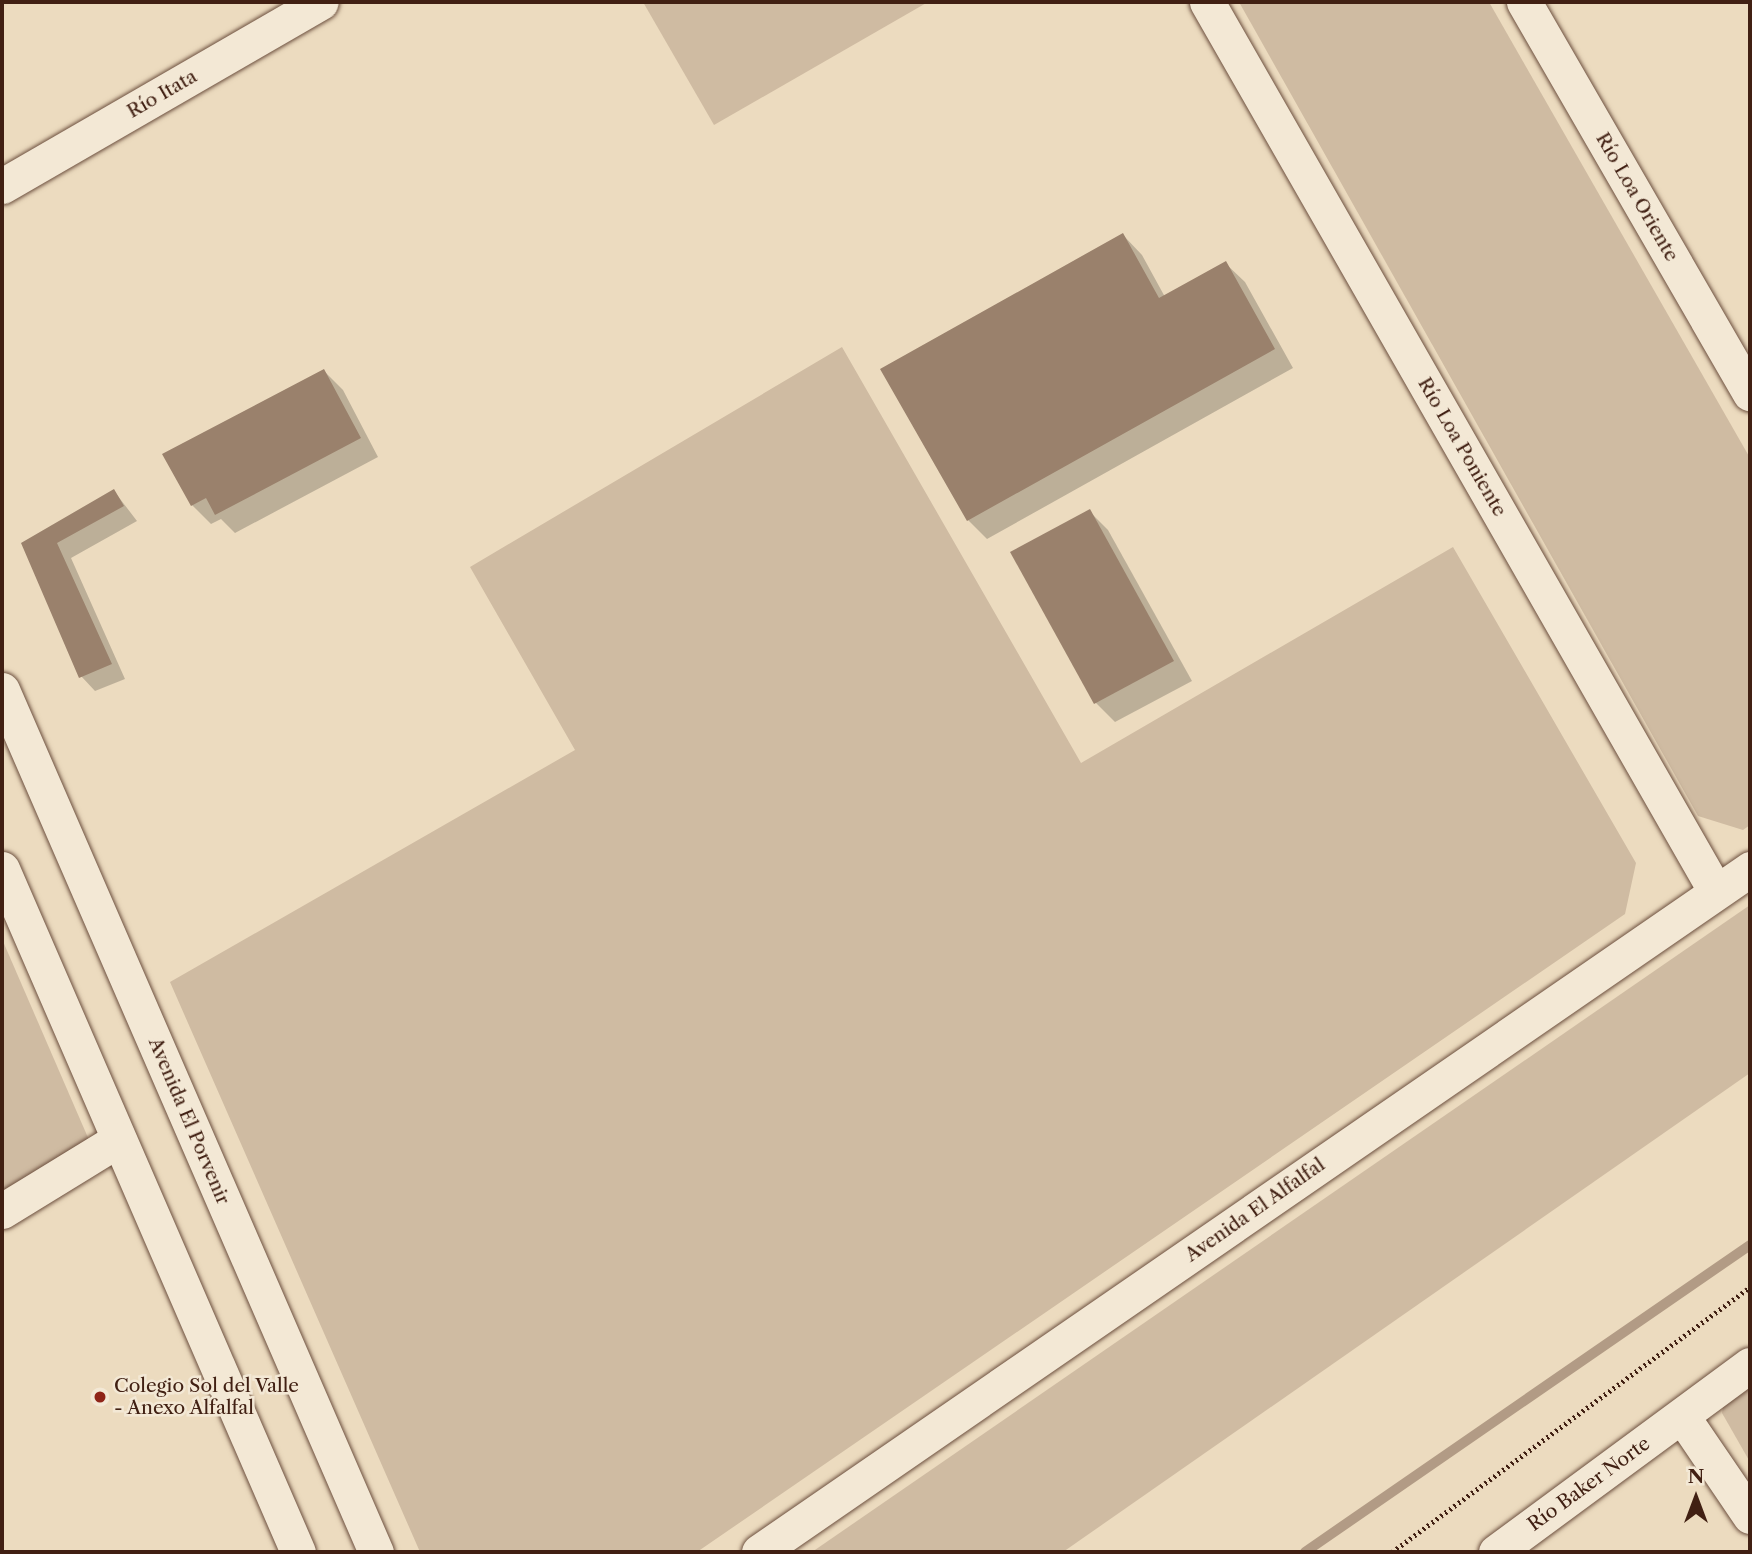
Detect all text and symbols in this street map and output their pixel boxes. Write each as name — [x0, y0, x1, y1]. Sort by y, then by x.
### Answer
street label: Río Itata — [123, 65, 201, 123]
street label: Río Loa Oriente — [1591, 128, 1683, 266]
street label: Río Loa Poniente — [1413, 373, 1511, 521]
street label: Avenida El Porvenir — [143, 1034, 235, 1208]
street label: Avenida El Alfalfal — [1180, 1153, 1330, 1267]
place label: Colegio Sol del Valle - Anexo Alfalfal — [114, 1375, 300, 1419]
marker: Colegio Sol del Valle - Anexo Alfalfal — [92, 1389, 108, 1405]
street label: Río Baker Norte — [1523, 1432, 1655, 1536]
north arrow — [1661, 1463, 1731, 1533]
text: N — [1688, 1465, 1704, 1488]

